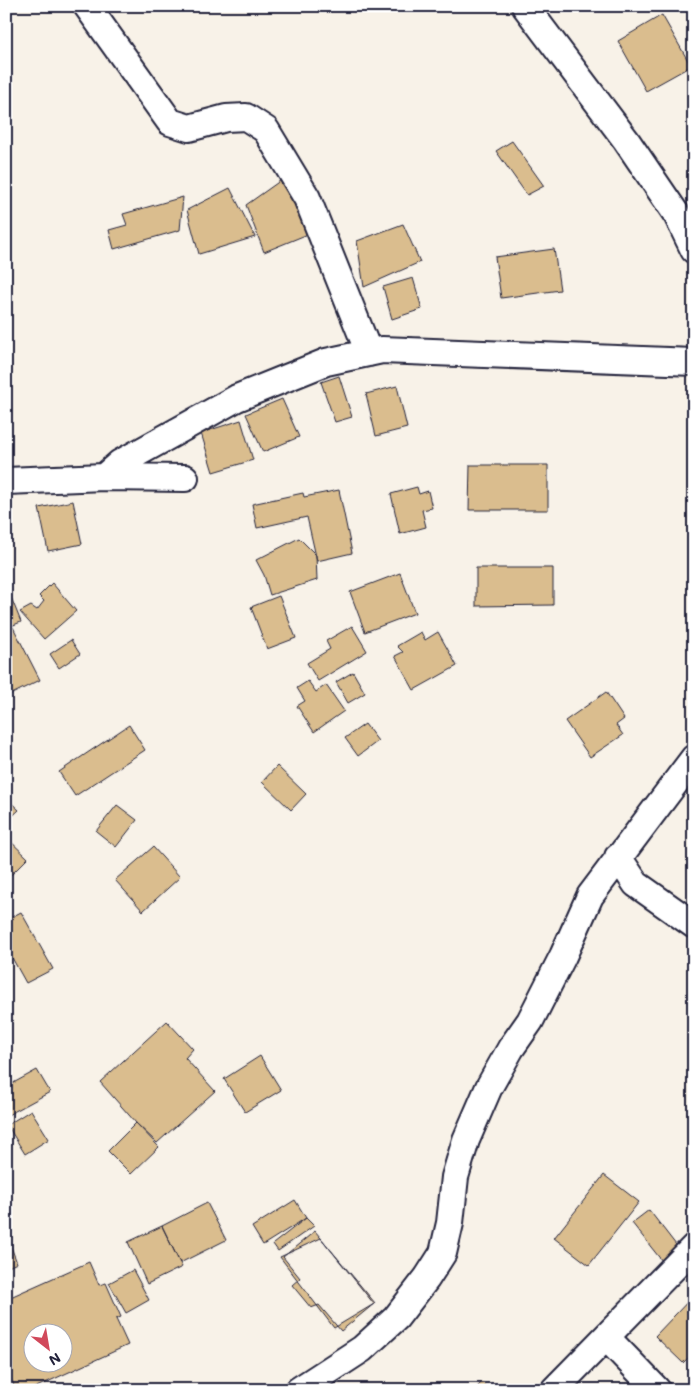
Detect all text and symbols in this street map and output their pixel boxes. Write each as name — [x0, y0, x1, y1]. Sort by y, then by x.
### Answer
north arrow — [22, 1324, 72, 1374]
text: N — [45, 1349, 64, 1370]

